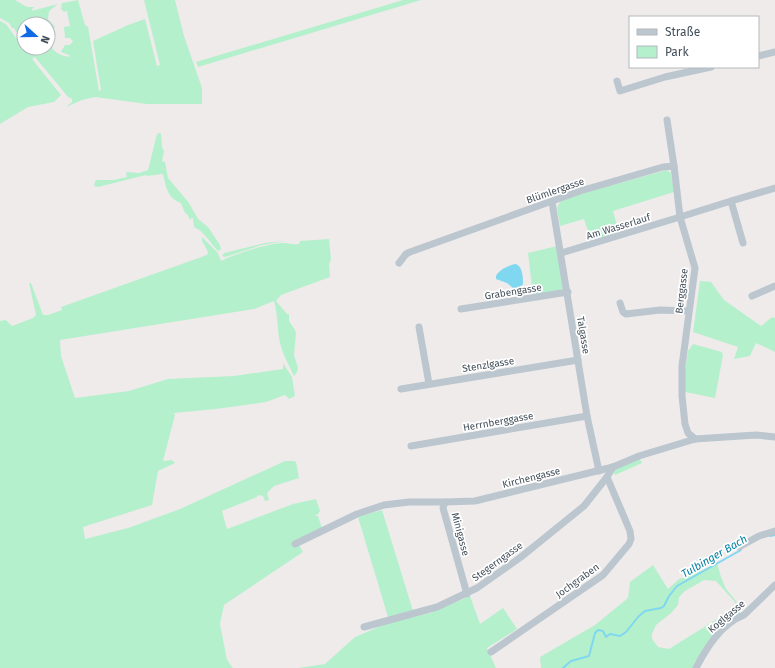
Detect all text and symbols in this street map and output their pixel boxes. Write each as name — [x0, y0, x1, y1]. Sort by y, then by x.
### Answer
north arrow — [16, 16, 56, 56]
legend — [629, 16, 759, 68]
text: Straße — [665, 25, 700, 39]
text: N — [37, 34, 52, 45]
text: Park — [665, 45, 689, 59]
street label: Blümlergasse — [525, 175, 586, 206]
street label: Am Wasserlauf — [585, 211, 652, 242]
street label: Berggasse — [673, 268, 691, 314]
street label: Grabengasse — [484, 282, 543, 302]
street label: Talgasse — [574, 315, 592, 355]
street label: Stenzlgasse — [461, 355, 515, 375]
street label: Herrnberggasse — [462, 410, 534, 434]
street label: Kirchengasse — [501, 465, 561, 491]
street label: Minigasse — [449, 511, 472, 557]
water label: Tulbinger Bach — [679, 532, 750, 581]
street label: Stegerngasse — [470, 539, 525, 584]
street label: Jochgraben — [553, 561, 602, 601]
street label: Koglgasse — [706, 598, 748, 636]

